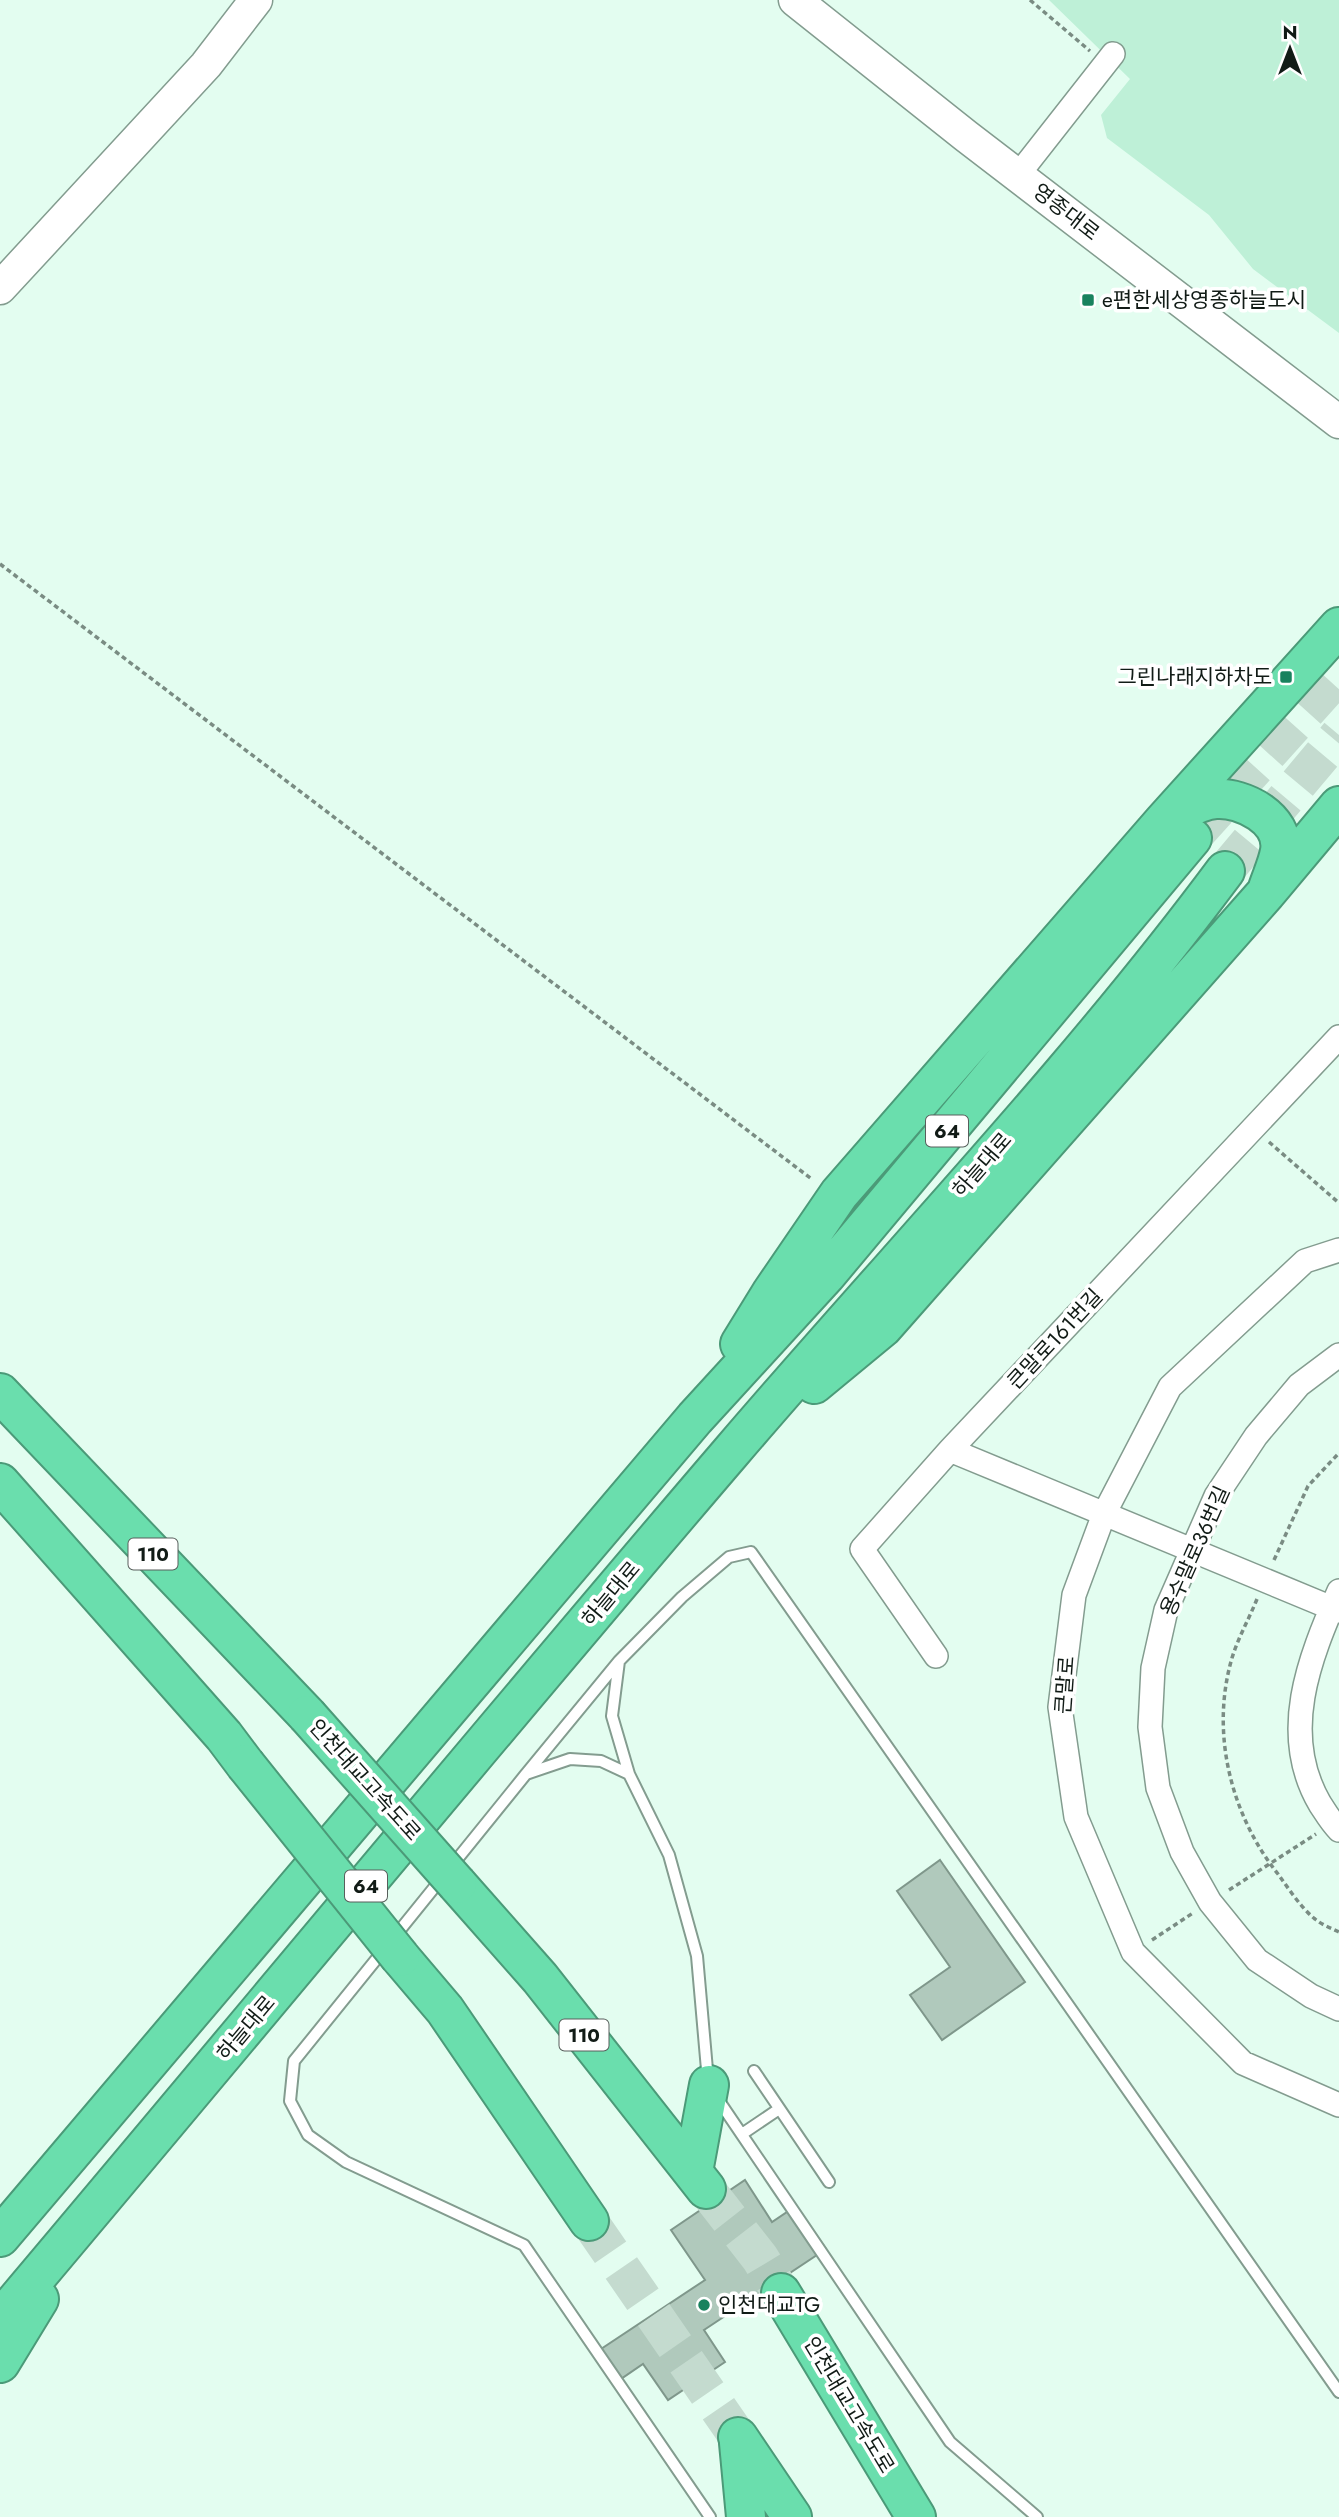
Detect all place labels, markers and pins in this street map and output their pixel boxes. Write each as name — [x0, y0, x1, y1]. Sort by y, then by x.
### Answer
place label: e편한세상영종하늘도시 — [1102, 285, 1306, 315]
marker: e편한세상영종하늘도시 — [1080, 292, 1096, 308]
place label: 그린나래지하차도 — [1117, 662, 1272, 692]
marker: 그린나래지하차도 — [1278, 669, 1294, 685]
place label: 인천대교TG — [718, 2290, 820, 2320]
marker: 인천대교TG — [696, 2297, 712, 2313]

